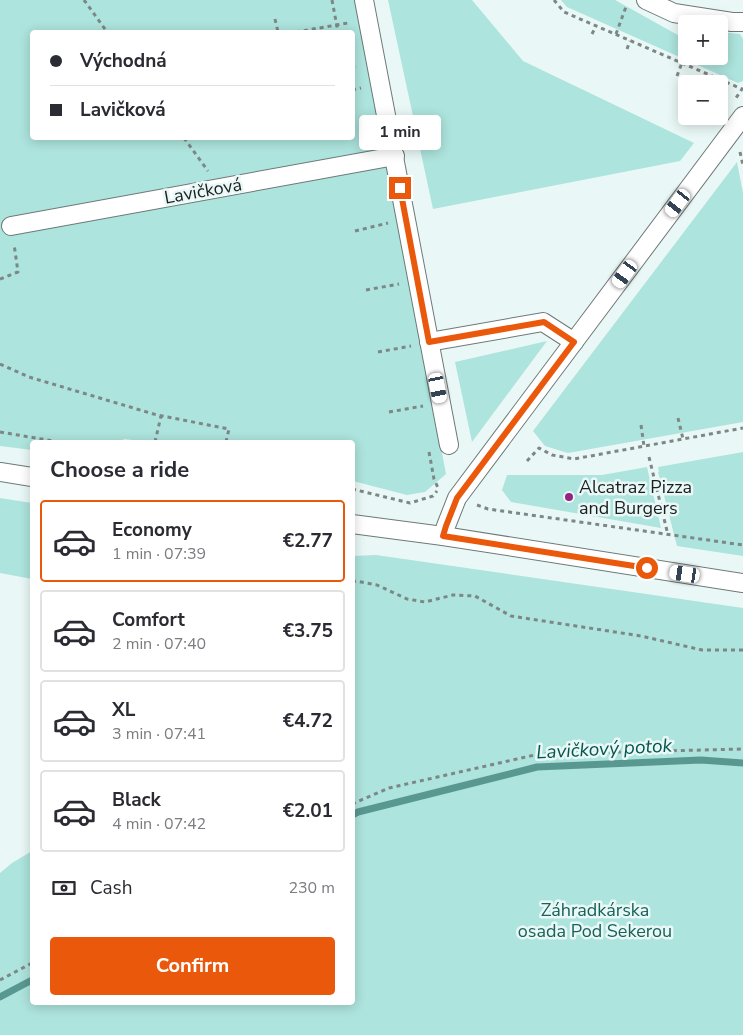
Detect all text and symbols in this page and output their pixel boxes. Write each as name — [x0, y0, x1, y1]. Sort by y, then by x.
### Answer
map controls — [678, 15, 728, 125]
button: + — [678, 15, 728, 65]
text: Východná — [80, 48, 167, 74]
button: − — [678, 75, 728, 125]
text: Lavičková — [80, 97, 166, 123]
callout: 1 min — [359, 116, 441, 150]
text: 1 min — [379, 121, 421, 143]
street label: Lavičková — [162, 172, 244, 210]
route end — [389, 177, 411, 199]
car — [662, 187, 693, 219]
car — [610, 257, 639, 291]
car — [427, 372, 448, 404]
text: Choose a ride — [50, 455, 189, 485]
place label: Alcatraz Pizza and Burgers — [579, 475, 692, 520]
marker: Alcatraz Pizza and Burgers — [563, 491, 575, 503]
text: Economy — [112, 517, 192, 543]
icon: car — [52, 519, 97, 564]
text: €2.77 — [283, 528, 333, 554]
text: 1 min · 07:39 — [112, 543, 206, 565]
route start — [636, 557, 658, 579]
car — [669, 564, 700, 584]
text: Comfort — [112, 607, 185, 633]
icon: car — [52, 609, 97, 654]
text: €3.75 — [283, 618, 333, 644]
text: 2 min · 07:40 — [112, 633, 206, 655]
text: XL — [112, 697, 135, 723]
icon: car — [52, 699, 97, 744]
text: €4.72 — [283, 708, 333, 734]
text: 3 min · 07:41 — [112, 723, 206, 745]
water label: Lavičkový potok — [535, 732, 673, 766]
text: Black — [112, 787, 161, 813]
icon: car — [52, 789, 97, 834]
text: €2.01 — [283, 798, 333, 824]
text: 4 min · 07:42 — [112, 813, 206, 835]
icon: cash — [50, 874, 78, 902]
text: Cash — [90, 875, 132, 901]
text: 230 m — [288, 877, 335, 899]
park label: Záhradkárska osada Pod Sekerou — [518, 898, 672, 943]
button: Confirm — [50, 937, 335, 995]

